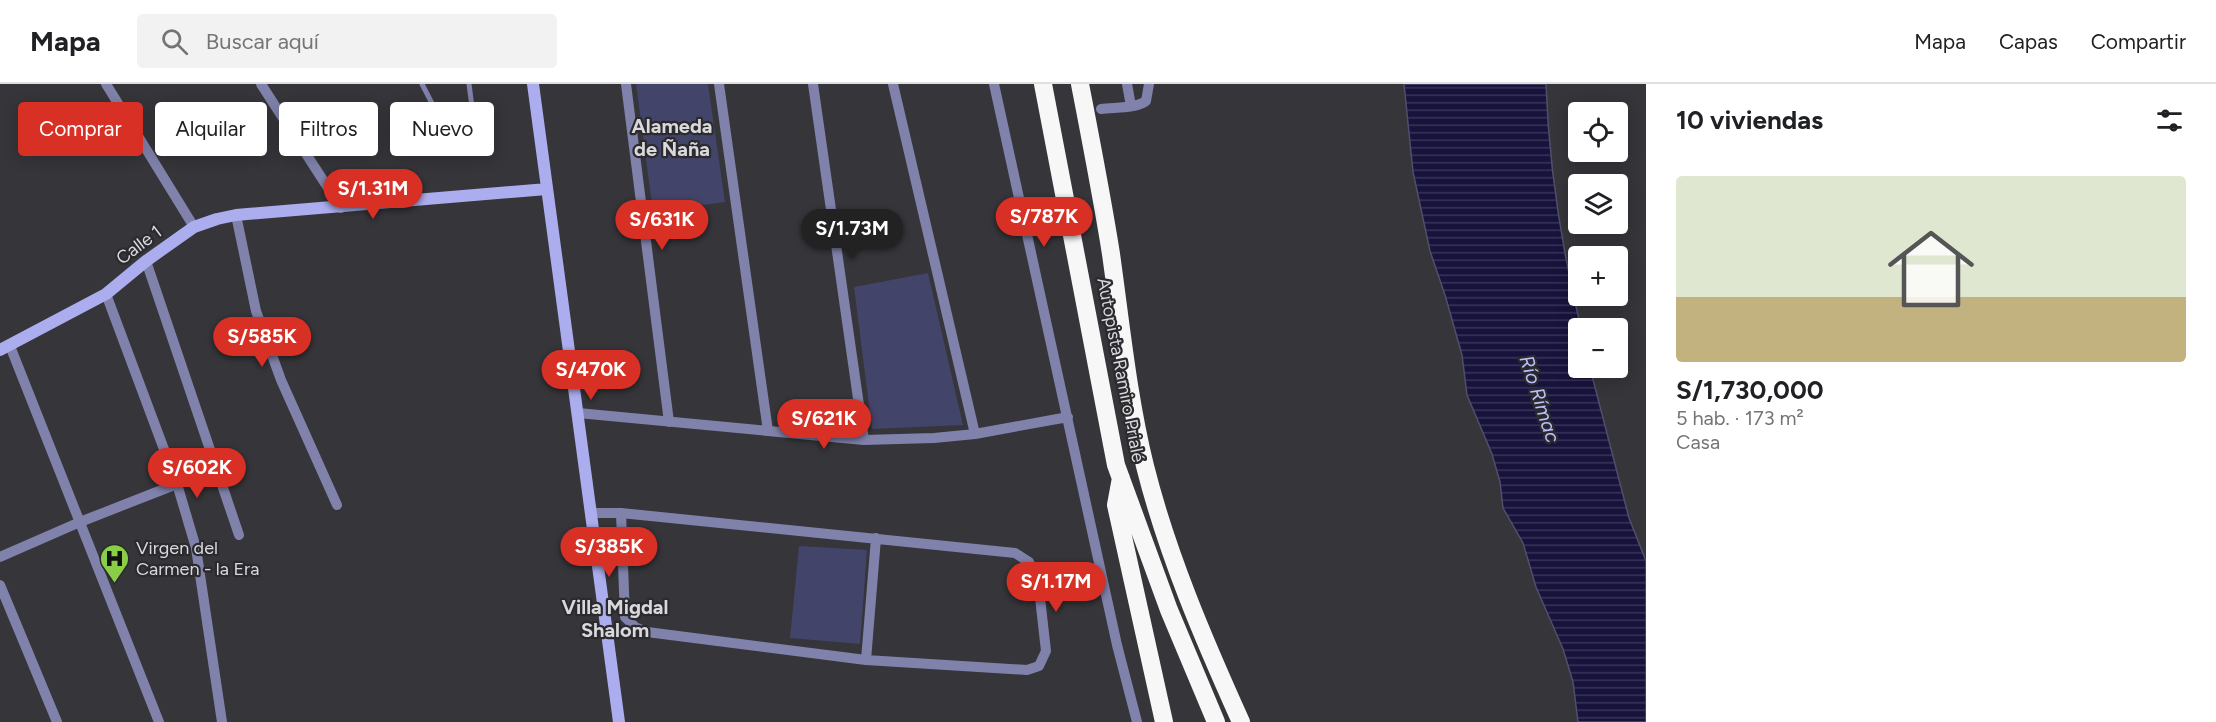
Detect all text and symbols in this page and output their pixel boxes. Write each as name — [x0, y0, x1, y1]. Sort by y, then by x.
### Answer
search box — [137, 14, 557, 68]
text: Mapa — [30, 24, 101, 58]
icon: search — [158, 25, 191, 58]
text: Buscar aquí — [206, 28, 319, 55]
text: Mapa — [1914, 29, 1966, 54]
text: Capas — [1999, 29, 2058, 54]
text: Compartir — [2091, 29, 2186, 54]
chip: Comprar — [18, 102, 143, 156]
chip: Alquilar — [155, 102, 267, 156]
chip: Filtros — [279, 102, 378, 156]
chip: Nuevo — [390, 102, 494, 156]
map controls — [1568, 102, 1628, 378]
button: locate — [1568, 102, 1628, 162]
text: 10 viviendas — [1676, 104, 1823, 136]
icon: filters — [2153, 104, 2186, 137]
district label: Alameda de Ñaña — [632, 114, 712, 161]
pin: S/1.31M — [318, 169, 428, 220]
button: layers — [1568, 174, 1628, 234]
text: S/1.31M — [338, 176, 408, 200]
pin: S/787K — [995, 197, 1093, 248]
pin: S/631K — [613, 200, 711, 251]
text: S/787K — [1010, 204, 1078, 228]
text: S/631K — [629, 207, 695, 231]
pin: S/1.73M — [797, 209, 907, 260]
icon: home — [1877, 215, 1985, 323]
text: S/1.73M — [815, 216, 889, 240]
street label: Calle 1 — [112, 221, 166, 269]
button: + — [1568, 246, 1628, 306]
street label: Autopista Ramiro Prialé — [1092, 276, 1150, 464]
pin: S/585K — [213, 317, 311, 368]
button: − — [1568, 318, 1628, 378]
text: S/585K — [227, 324, 297, 348]
pin: S/470K — [542, 350, 640, 401]
water label: Río Rímac — [1515, 352, 1565, 446]
text: S/470K — [556, 357, 626, 381]
text: S/1,730,000 — [1676, 374, 1824, 406]
pin: S/621K — [775, 399, 873, 450]
text: S/621K — [791, 406, 857, 430]
text: 5 hab. · 173 m² — [1676, 406, 1804, 430]
text: Casa — [1676, 430, 1720, 454]
pin: S/602K — [148, 448, 246, 499]
text: S/602K — [162, 455, 232, 479]
pin: S/385K — [560, 527, 658, 578]
text: S/385K — [574, 534, 644, 558]
place label: Virgen del Carmen - la Era — [136, 537, 259, 580]
hospital icon: Virgen del Carmen - la Era — [99, 542, 131, 584]
pin: S/1.17M — [1001, 562, 1111, 613]
text: S/1.17M — [1021, 569, 1091, 593]
district label: Villa Migdal Shalom — [562, 595, 668, 642]

